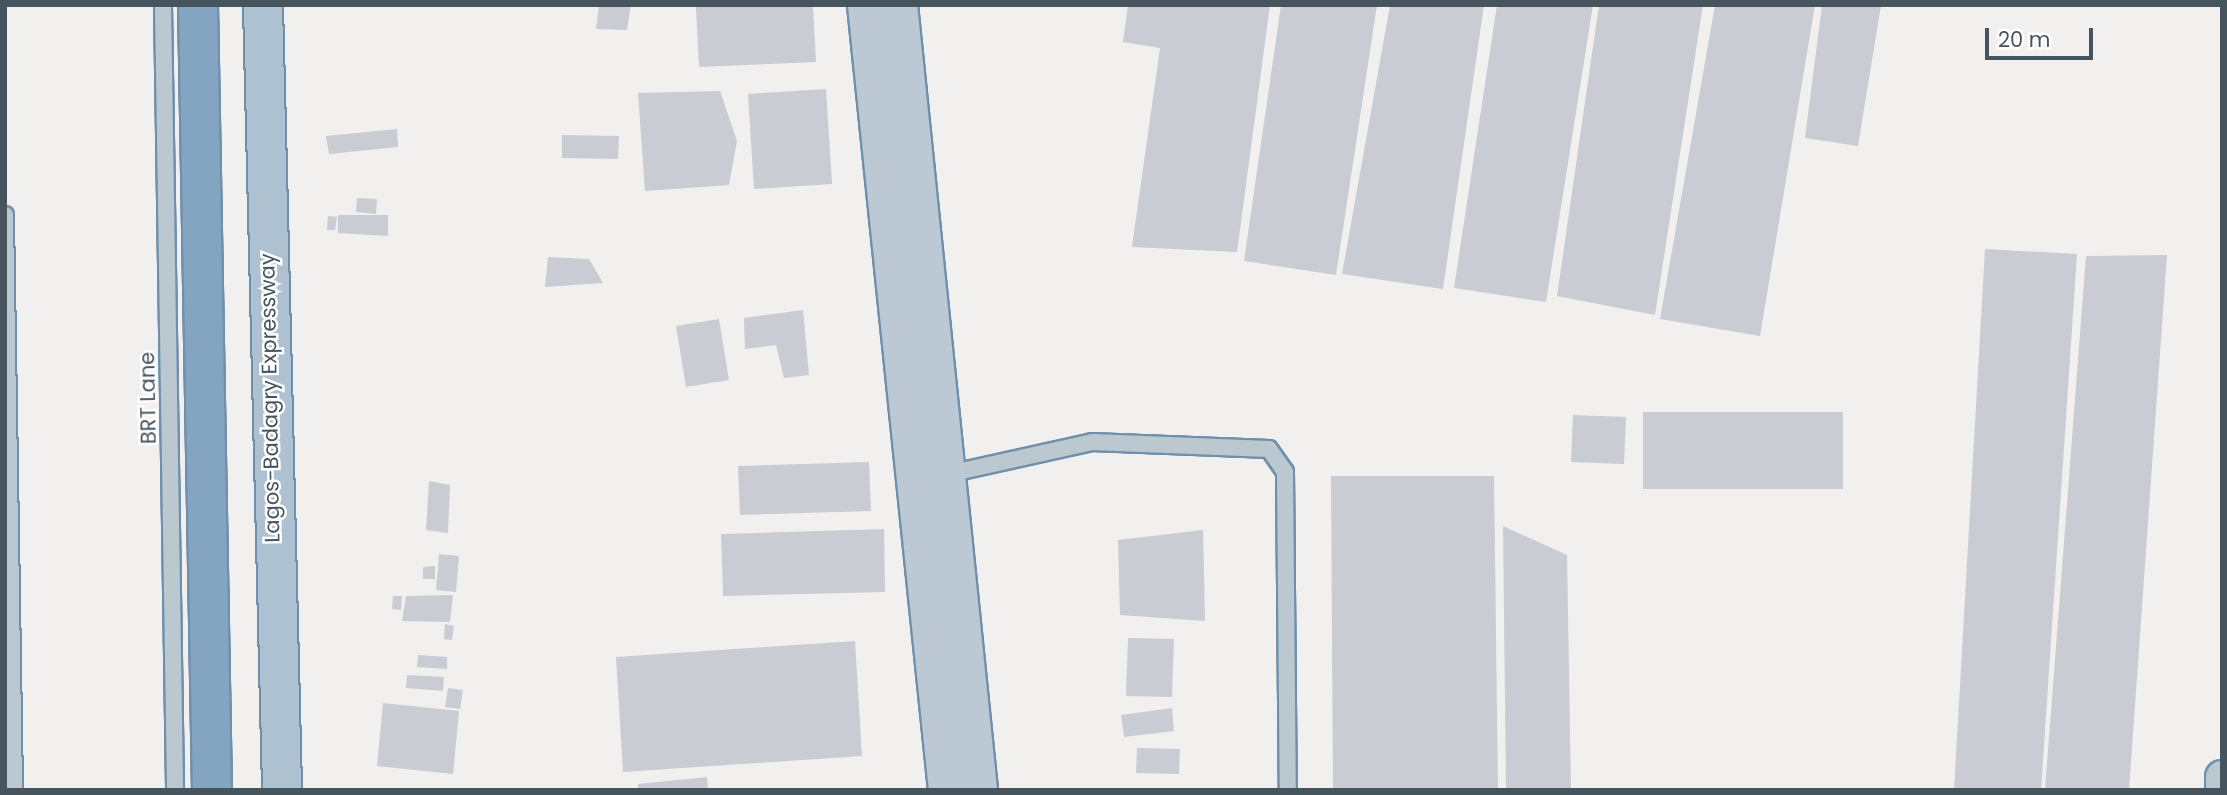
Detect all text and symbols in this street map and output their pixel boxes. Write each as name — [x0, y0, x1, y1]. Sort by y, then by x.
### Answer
scale bar — [1989, 14, 2098, 58]
text: 20 m — [1998, 25, 2051, 54]
street label: Lagos-Badagry Expressway — [255, 253, 285, 543]
street label: BRT Lane — [135, 352, 161, 444]

